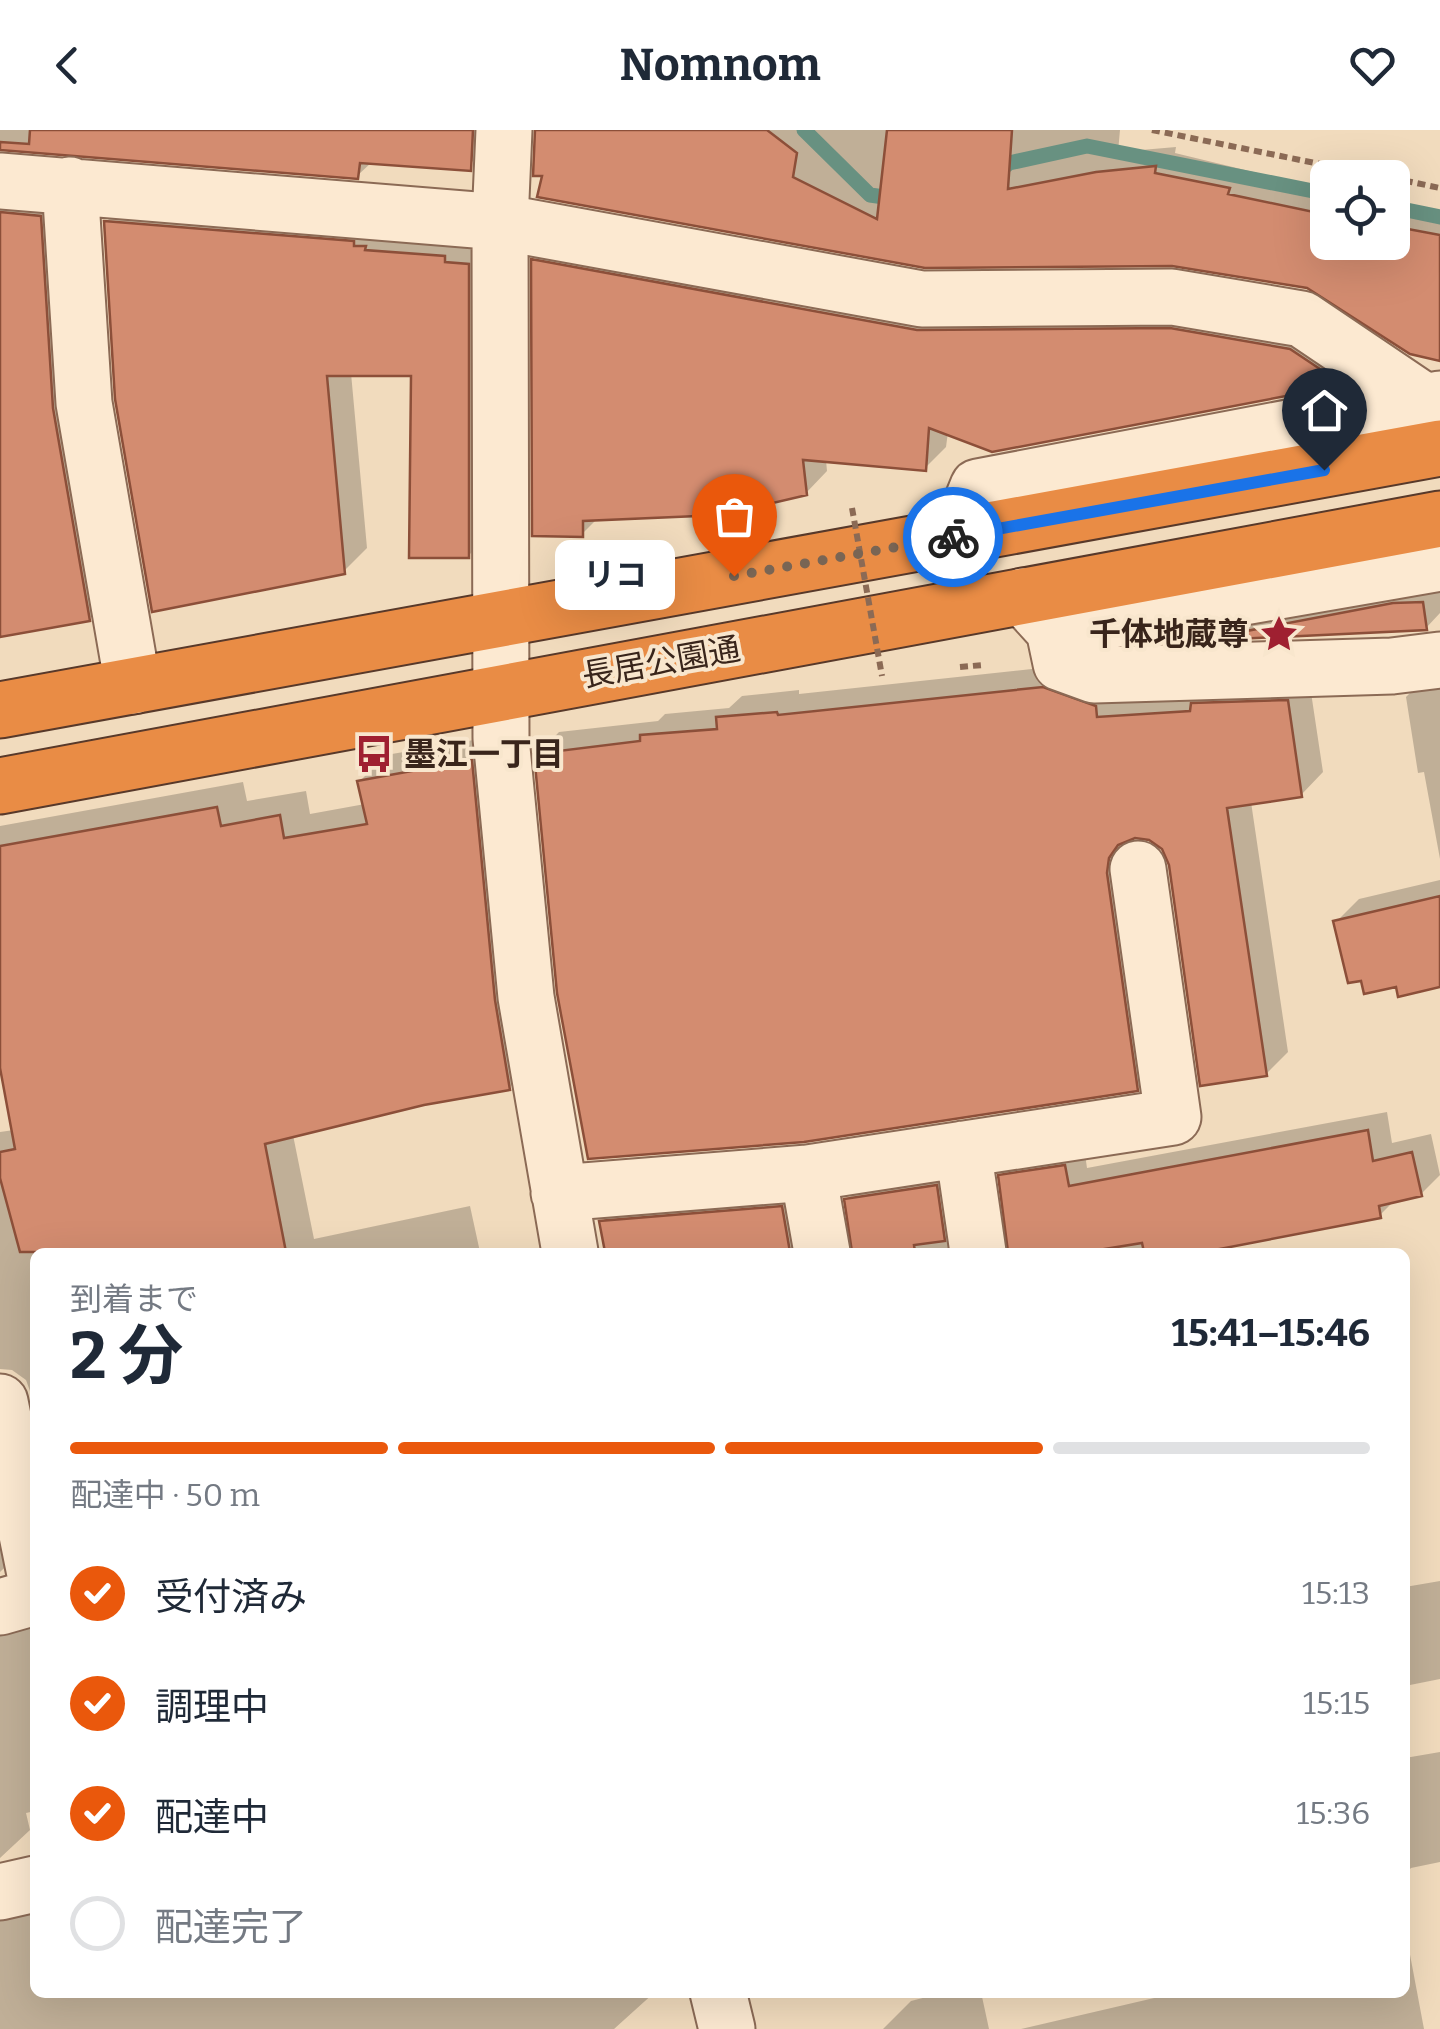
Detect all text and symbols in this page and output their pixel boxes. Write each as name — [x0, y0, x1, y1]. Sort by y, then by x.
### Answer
icon: back — [40, 38, 95, 93]
text: Nomnom — [619, 38, 821, 92]
icon: heart — [1345, 38, 1400, 93]
map controls — [1310, 160, 1410, 260]
button: locate — [1310, 160, 1410, 260]
pin — [1282, 368, 1367, 471]
icon: home — [1297, 383, 1352, 438]
pin — [692, 474, 777, 577]
courier — [903, 487, 1003, 587]
icon: bag — [707, 489, 762, 544]
icon: bike — [926, 510, 981, 565]
callout: リコ — [554, 541, 674, 611]
text: リコ — [583, 556, 647, 594]
place icon: 千体地蔵尊 — [1258, 613, 1300, 655]
place label: 千体地蔵尊 — [1089, 615, 1249, 653]
street label: 長居公園通 — [579, 629, 743, 695]
bus stop icon: 墨江一丁目 — [353, 733, 395, 775]
place label: 墨江一丁目 — [404, 735, 564, 773]
text: 到着まで — [70, 1280, 198, 1318]
text: 15:41–15:46 — [1171, 1310, 1370, 1356]
text: 2 分 — [70, 1317, 183, 1395]
text: 配達中 · 50 m — [70, 1476, 260, 1514]
icon: check — [70, 1566, 125, 1621]
text: 受付済み — [155, 1574, 307, 1620]
text: 15:13 — [1302, 1574, 1370, 1612]
icon: check — [70, 1676, 125, 1731]
text: 調理中 — [155, 1684, 269, 1730]
text: 15:15 — [1303, 1684, 1370, 1722]
icon: check — [70, 1786, 125, 1841]
text: 配達中 — [155, 1794, 269, 1840]
text: 15:36 — [1296, 1794, 1370, 1832]
text: 配達完了 — [155, 1904, 307, 1950]

